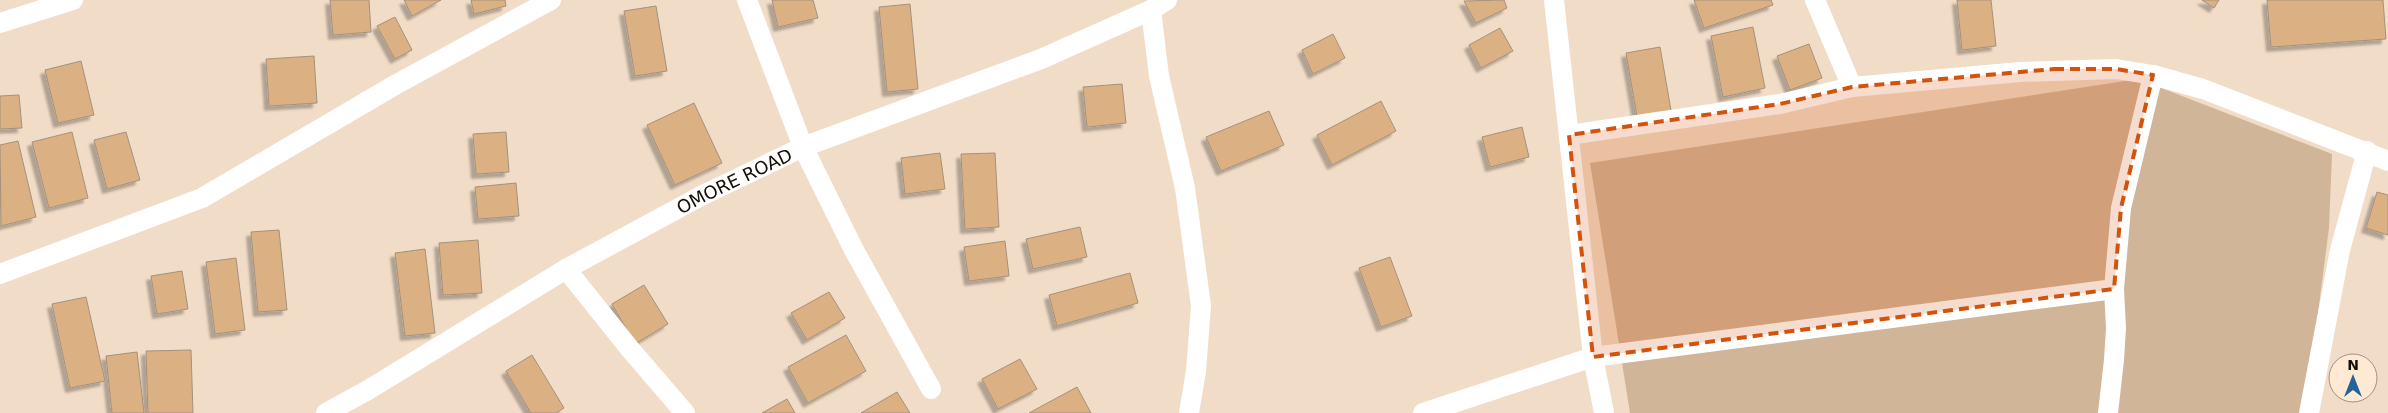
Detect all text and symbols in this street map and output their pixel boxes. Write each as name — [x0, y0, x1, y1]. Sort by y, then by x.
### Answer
street label: OMORE ROAD — [673, 143, 795, 218]
north arrow — [2328, 353, 2378, 403]
text: N — [2347, 357, 2359, 373]

